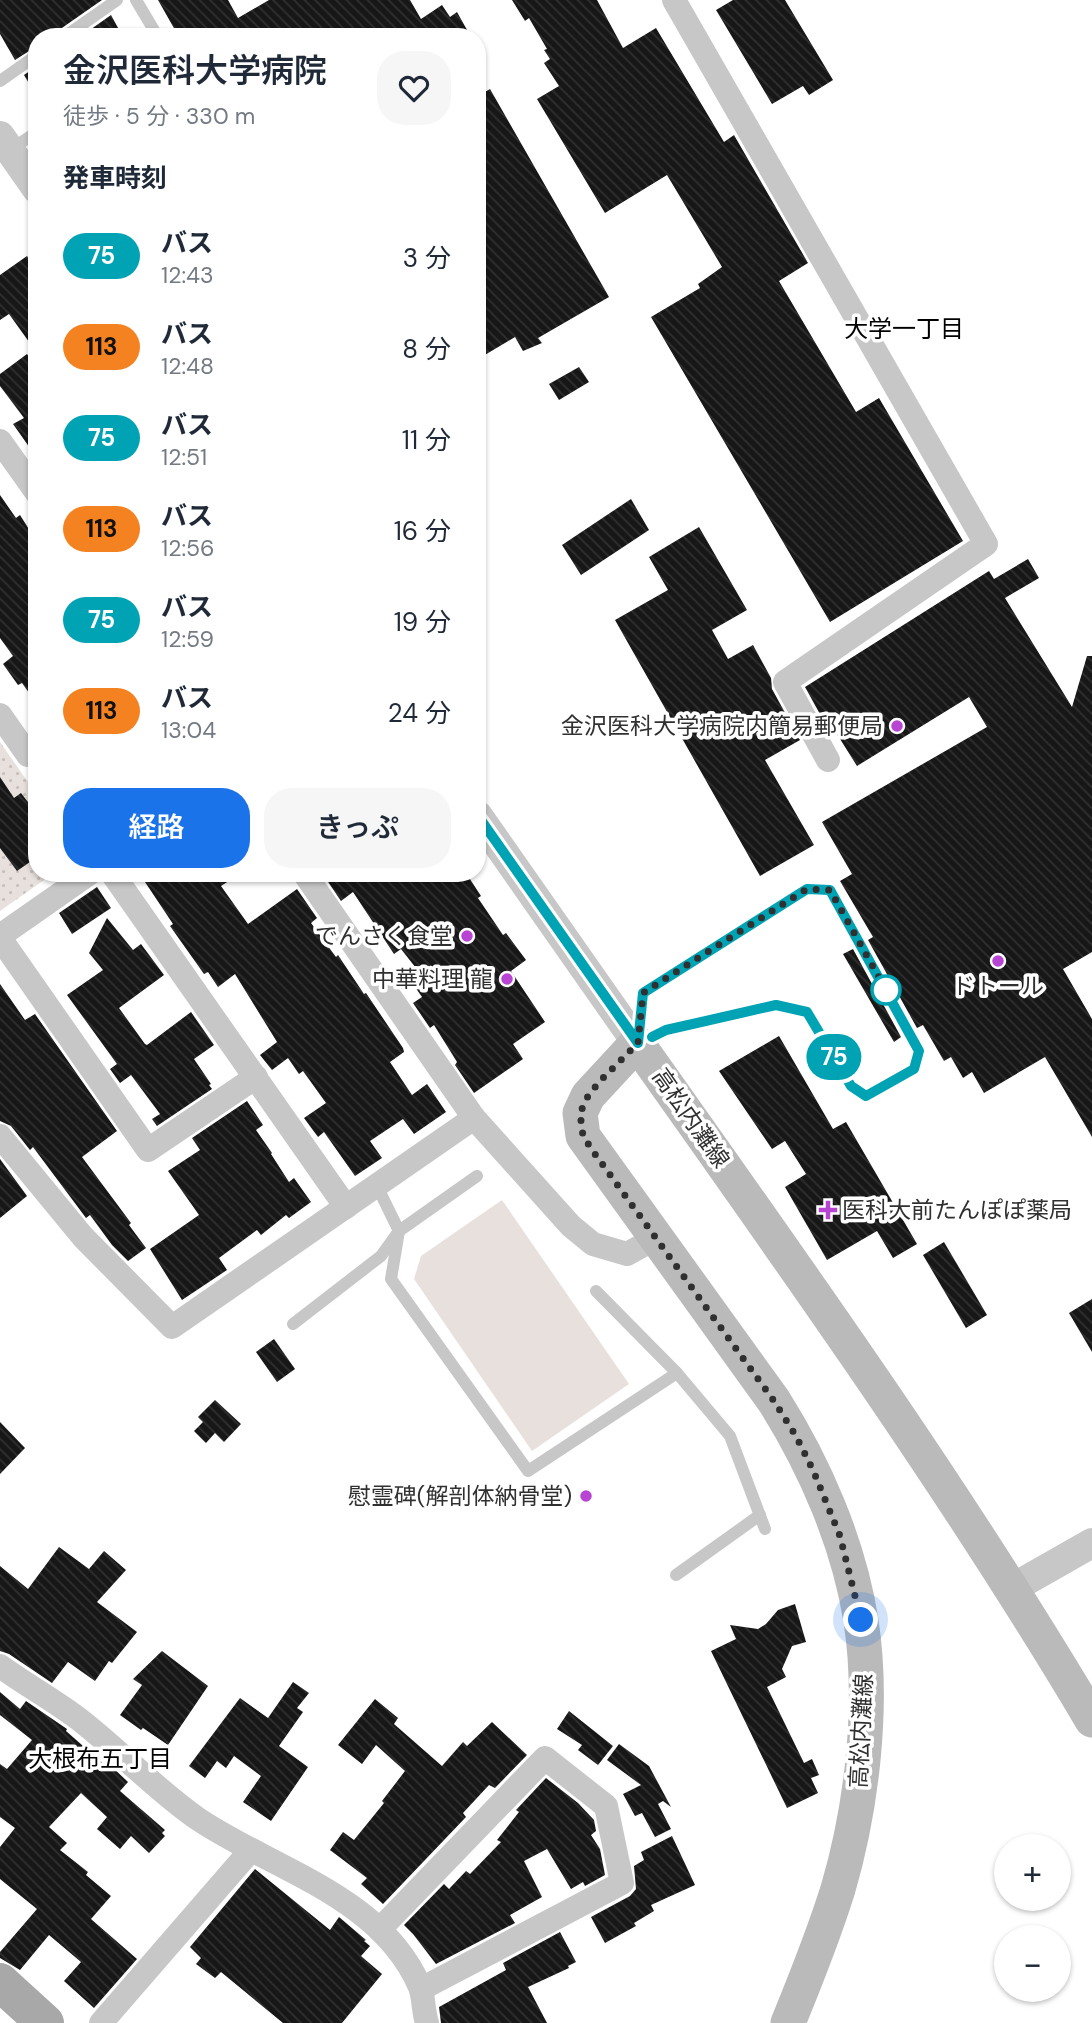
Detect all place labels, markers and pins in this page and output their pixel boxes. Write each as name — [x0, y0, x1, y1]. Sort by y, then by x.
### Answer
place label: 金沢医科大学病院内簡易郵便局 — [561, 711, 883, 741]
marker: 金沢医科大学病院内簡易郵便局 — [889, 718, 905, 734]
place label: でんさく食堂 — [315, 921, 453, 951]
marker: でんさく食堂 — [459, 928, 475, 944]
marker: ドトール — [990, 953, 1006, 969]
place label: 中華料理 龍 — [372, 964, 493, 994]
marker: 中華料理 龍 — [499, 971, 515, 987]
place label: ドトール — [952, 971, 1044, 1001]
unlabelled marker — [871, 975, 901, 1005]
place label: 医科大前たんぽぽ薬局 — [842, 1195, 1072, 1225]
marker: 医科大前たんぽぽ薬局 — [820, 1202, 836, 1218]
place label: 慰霊碑(解剖体納骨堂) — [348, 1481, 572, 1511]
marker: 慰霊碑(解剖体納骨堂) — [578, 1488, 594, 1504]

